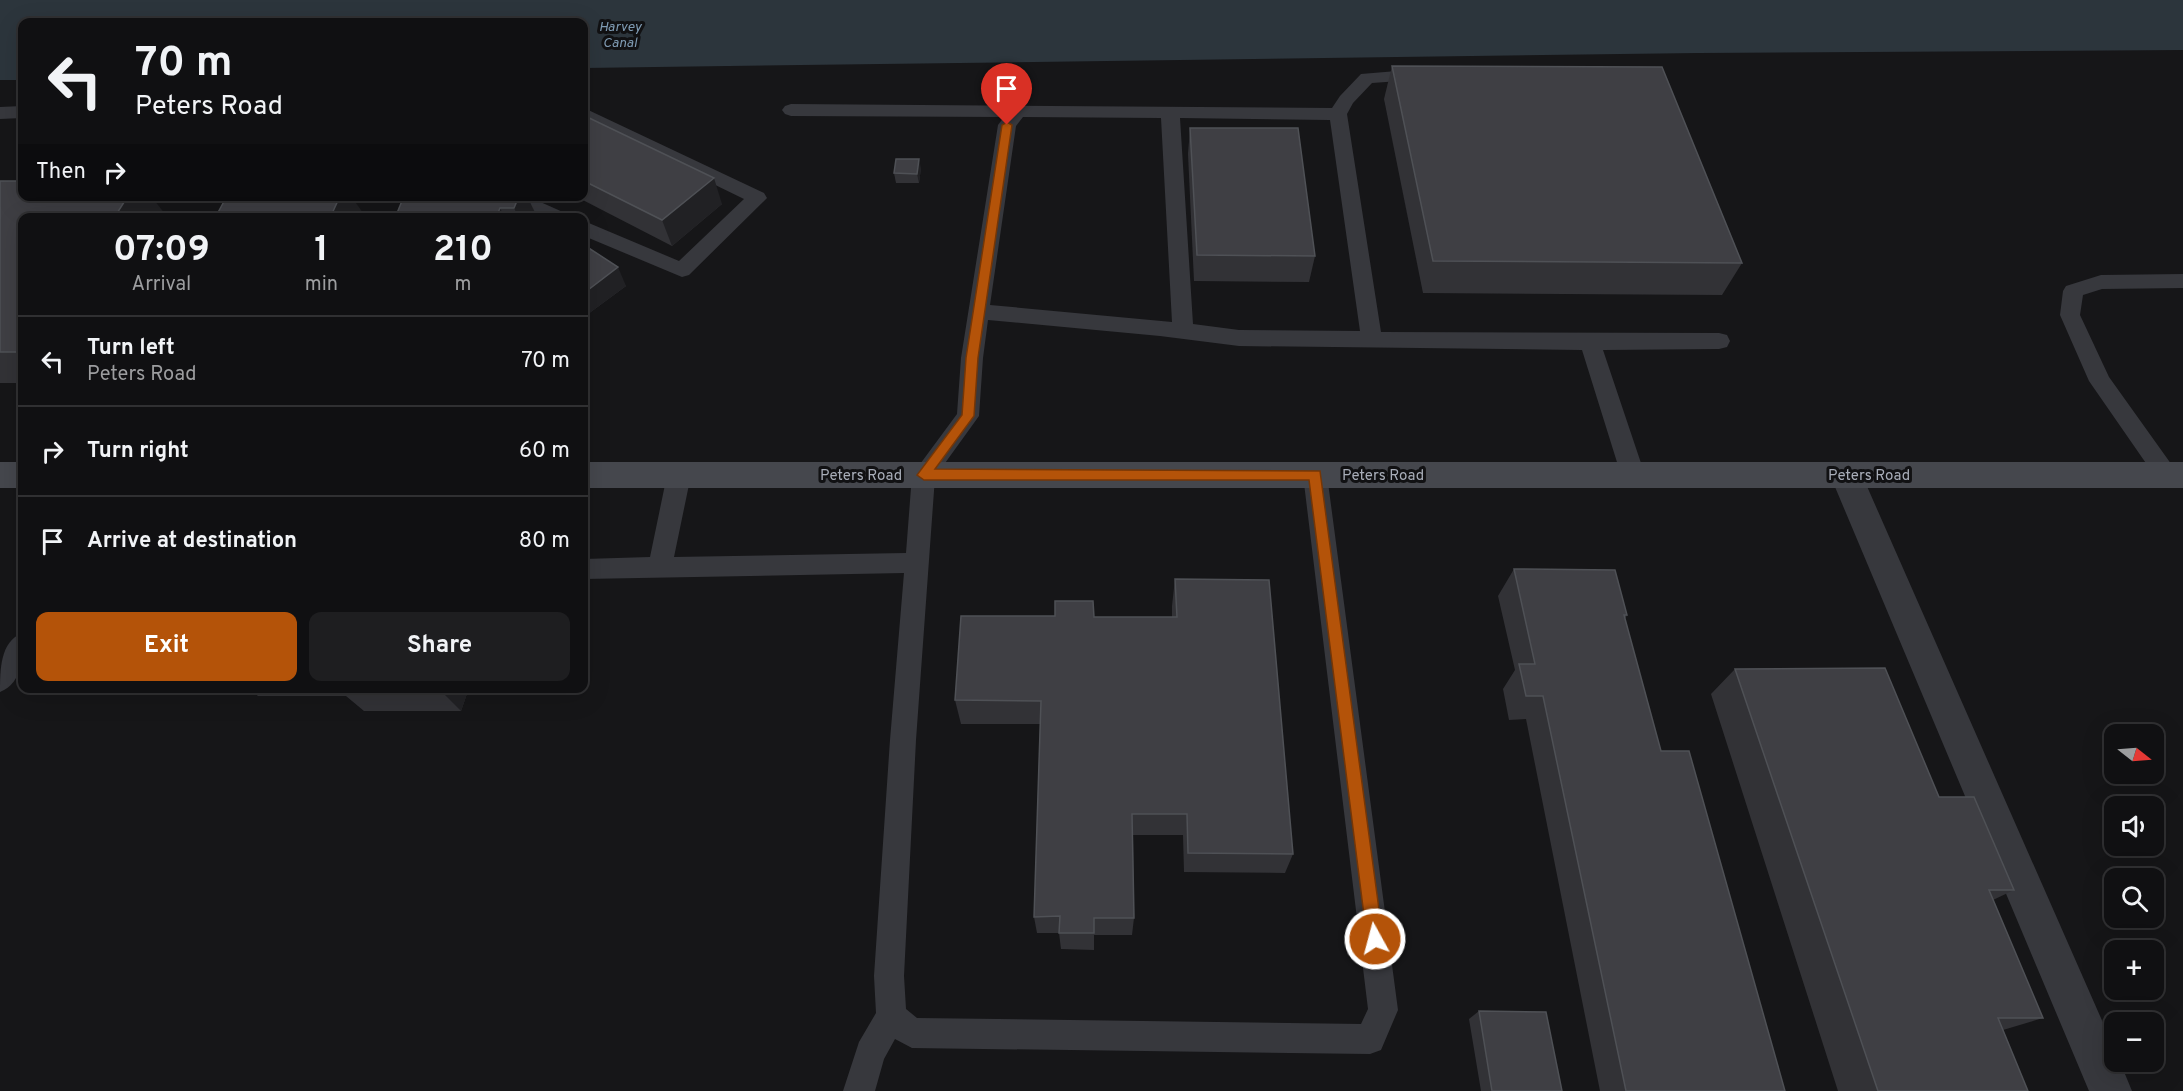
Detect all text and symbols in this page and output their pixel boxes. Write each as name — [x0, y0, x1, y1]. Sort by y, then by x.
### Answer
water label: Harvey Canal — [599, 19, 642, 52]
text: 70 m — [135, 38, 233, 91]
icon: left — [36, 42, 114, 120]
pin — [981, 63, 1032, 125]
icon: arrive — [990, 72, 1023, 105]
text: Peters Road — [135, 90, 283, 124]
icon: right — [98, 156, 131, 189]
text: Then — [36, 159, 86, 186]
text: 07:09 — [113, 228, 210, 274]
text: 1 — [314, 228, 329, 274]
text: 210 — [433, 228, 493, 274]
text: Arrival — [132, 272, 191, 298]
text: min — [305, 272, 338, 298]
text: m — [455, 272, 471, 298]
text: Turn left — [87, 335, 175, 362]
icon: left — [36, 345, 69, 378]
text: 70 m — [521, 348, 570, 375]
text: Peters Road — [87, 362, 197, 388]
icon: right — [36, 435, 69, 468]
text: Turn right — [87, 438, 189, 465]
text: 60 m — [519, 438, 570, 465]
street label: Peters Road — [820, 467, 902, 486]
street label: Peters Road — [1342, 467, 1424, 486]
street label: Peters Road — [1828, 467, 1910, 486]
icon: arrive — [36, 525, 69, 558]
text: Arrive at destination — [87, 528, 297, 555]
text: 80 m — [519, 528, 570, 555]
button: Exit — [36, 612, 297, 681]
button: Share — [309, 612, 570, 681]
north arrow — [2104, 724, 2164, 784]
map controls — [2104, 724, 2164, 1072]
button: sound — [2104, 796, 2164, 856]
button: search — [2104, 868, 2164, 928]
position arrow — [1343, 907, 1407, 971]
button: + — [2104, 940, 2164, 1000]
button: − — [2104, 1012, 2164, 1072]

